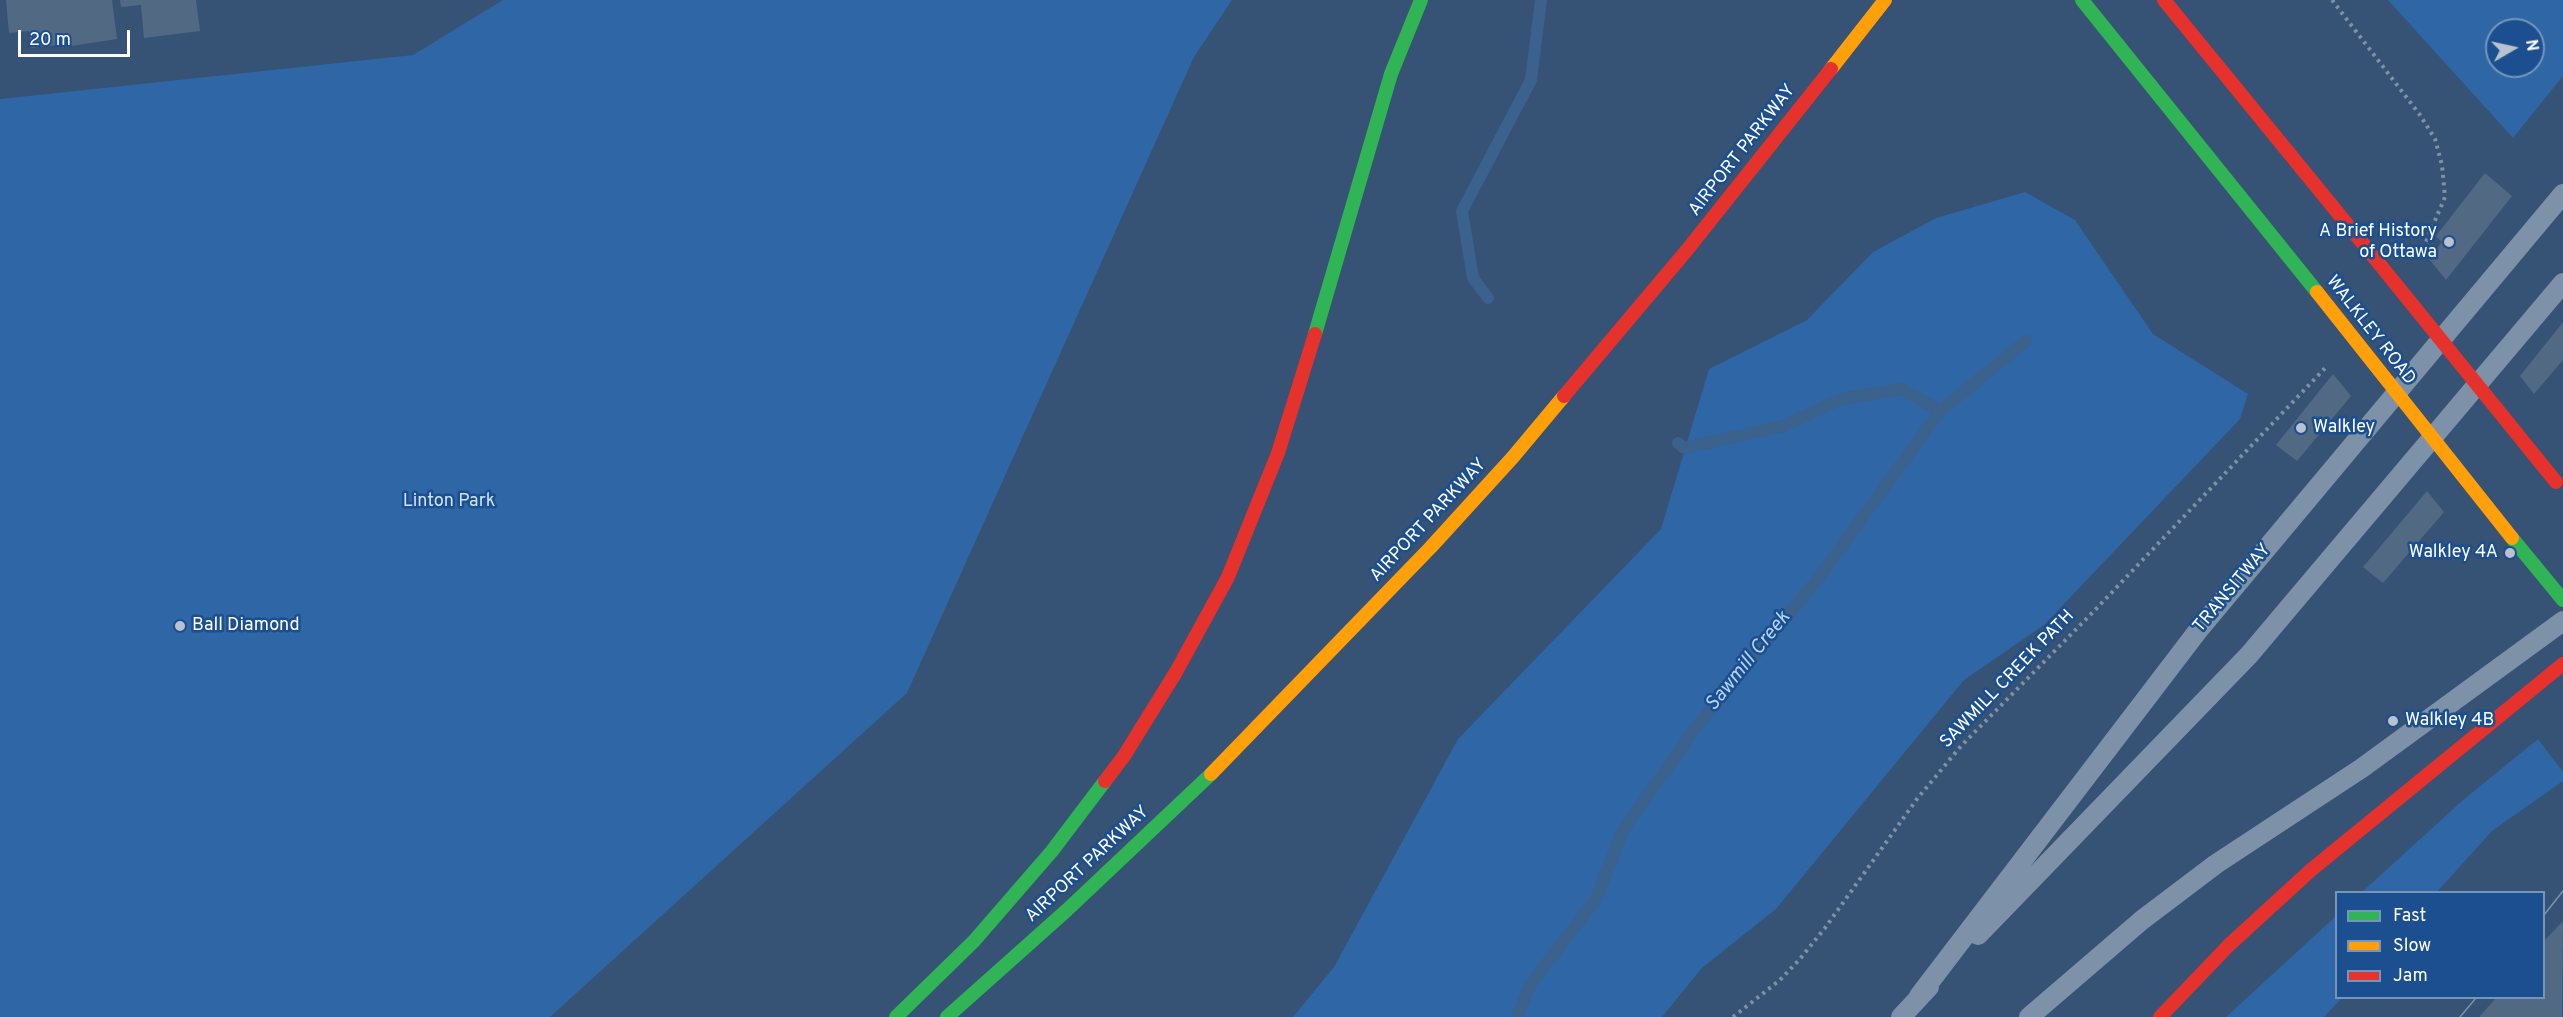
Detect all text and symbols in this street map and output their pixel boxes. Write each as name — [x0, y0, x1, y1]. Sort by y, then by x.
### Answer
scale bar — [21, 18, 134, 56]
north arrow — [2485, 18, 2545, 78]
text: 20 m — [29, 29, 71, 52]
text: N — [2520, 38, 2542, 53]
street label: AIRPORT PARKWAY — [1685, 81, 1801, 221]
place label: A Brief History of Ottawa — [2319, 221, 2437, 264]
marker: A Brief History of Ottawa — [2442, 235, 2456, 249]
street label: WALKLEY ROAD — [2321, 272, 2419, 390]
place label: Walkley — [2313, 417, 2375, 439]
marker: Walkley — [2294, 421, 2308, 435]
street label: AIRPORT PARKWAY — [1366, 455, 1492, 587]
park label: Linton Park — [403, 491, 495, 513]
street label: TRANSITWAY — [2190, 540, 2276, 638]
place label: Walkley 4A — [2409, 542, 2498, 564]
marker: Walkley 4A — [2503, 546, 2517, 560]
street label: SAWMILL CREEK PATH — [1936, 606, 2080, 754]
water label: Sawmill Creek — [1701, 607, 1797, 717]
place label: Ball Diamond — [192, 615, 300, 637]
marker: Ball Diamond — [173, 619, 187, 633]
place label: Walkley 4B — [2405, 710, 2494, 732]
marker: Walkley 4B — [2386, 714, 2400, 728]
street label: AIRPORT PARKWAY — [1022, 802, 1154, 928]
legend — [2335, 891, 2545, 999]
text: Fast — [2393, 905, 2426, 928]
text: Slow — [2393, 935, 2431, 958]
text: Jam — [2393, 965, 2428, 988]

